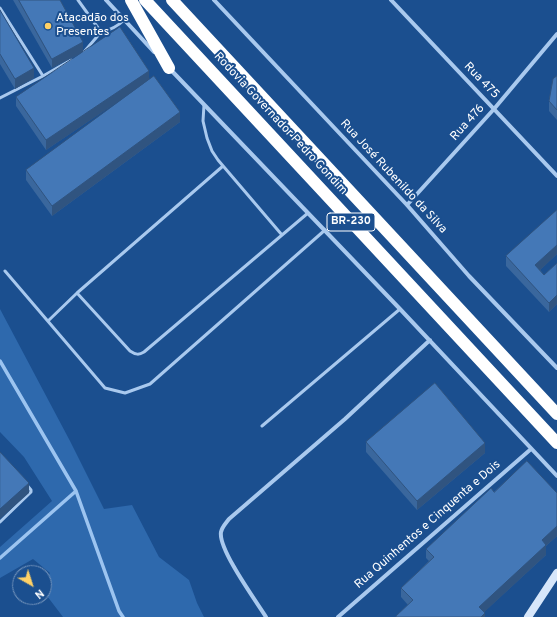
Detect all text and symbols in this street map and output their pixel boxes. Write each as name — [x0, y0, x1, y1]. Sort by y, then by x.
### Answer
place label: Atacadão dos Presentes — [56, 12, 129, 40]
marker: Atacadão dos Presentes — [43, 21, 53, 31]
street label: Rodovia Governador Pedro Gondim — [210, 50, 350, 198]
street label: Rua 475 — [460, 60, 502, 102]
street label: Rua 476 — [448, 102, 488, 144]
street label: Rua José Rubenildo da Silva — [336, 117, 450, 237]
road number: BR-230 — [327, 213, 375, 231]
street label: Rua Quinhentos e Cinquenta e Dois — [352, 458, 504, 592]
north arrow — [12, 565, 52, 605]
text: N — [31, 586, 46, 601]

